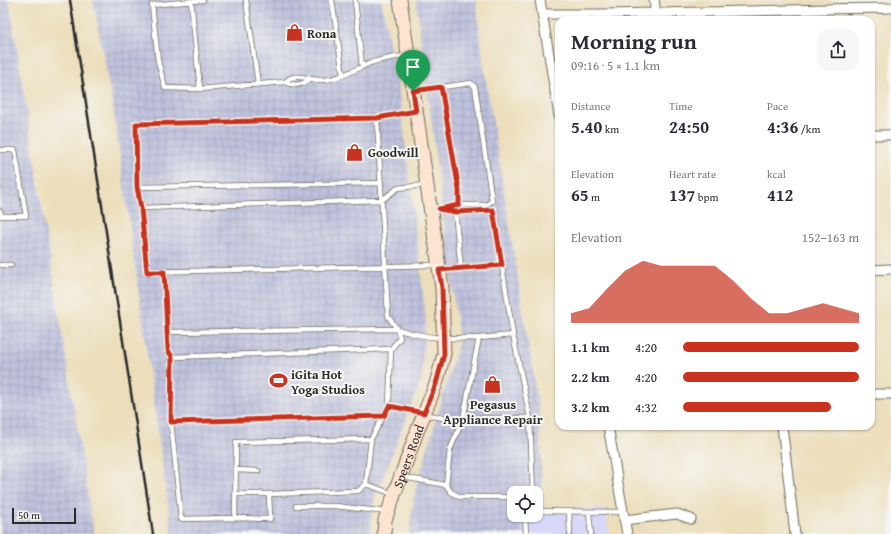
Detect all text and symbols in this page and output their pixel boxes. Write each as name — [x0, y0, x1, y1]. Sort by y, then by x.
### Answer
shop icon: Rona — [284, 23, 304, 43]
place label: Rona — [307, 24, 337, 43]
text: Morning run — [571, 25, 697, 57]
button: share — [817, 29, 859, 71]
pin — [396, 50, 430, 91]
icon: arrive — [402, 56, 424, 78]
text: 09:16 · 5 × 1.1 km — [571, 56, 660, 75]
text: Distance — [571, 98, 610, 114]
text: Time — [669, 98, 692, 114]
text: Pace — [767, 98, 788, 114]
text: 5.40 — [571, 114, 602, 139]
text: 24:50 — [669, 114, 709, 139]
text: 4:36 — [767, 114, 798, 139]
text: km — [602, 121, 619, 137]
text: /km — [798, 121, 820, 137]
shop icon: Goodwill — [345, 142, 365, 162]
place label: Goodwill — [368, 143, 419, 162]
text: Elevation — [571, 166, 614, 182]
text: Heart rate — [669, 166, 716, 182]
text: kcal — [767, 166, 786, 182]
text: 65 — [571, 182, 589, 207]
text: 137 — [669, 182, 695, 207]
text: 412 — [767, 182, 793, 207]
text: m — [589, 189, 600, 205]
text: bpm — [695, 189, 718, 205]
text: Elevation — [571, 228, 622, 247]
text: 152–163 m — [802, 228, 859, 247]
text: 1.1 km — [571, 338, 610, 357]
text: 4:20 — [635, 338, 657, 357]
place label: iGita Hot Yoga Studios — [291, 365, 365, 399]
text: 2.2 km — [571, 368, 610, 387]
text: 4:20 — [635, 368, 657, 387]
sports icon: iGita Hot Yoga Studios — [268, 371, 288, 391]
shop icon: Pegasus Appliance Repair — [483, 375, 503, 395]
place label: Pegasus Appliance Repair — [443, 395, 543, 429]
text: 3.2 km — [571, 398, 610, 417]
text: 4:32 — [635, 398, 657, 417]
street label: Speers Road — [388, 422, 429, 491]
map controls — [507, 486, 543, 522]
button: locate — [507, 486, 543, 522]
scale bar — [12, 506, 76, 525]
text: 50 m — [18, 507, 40, 523]

